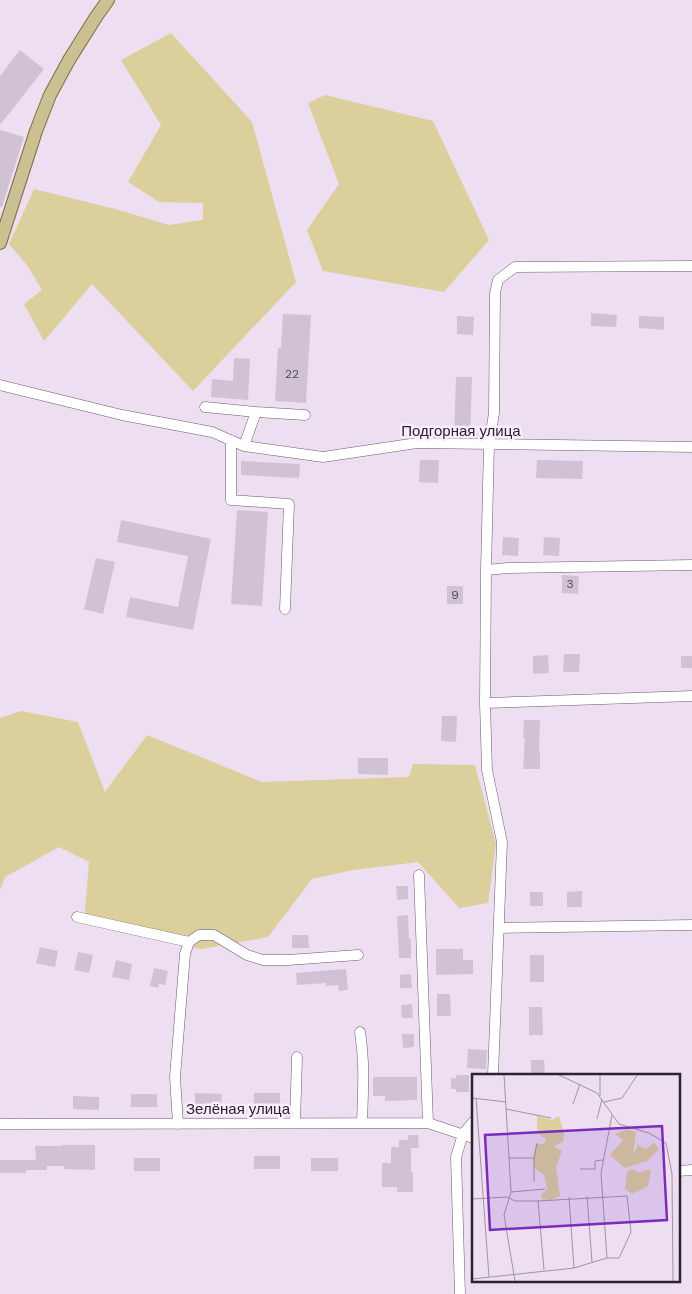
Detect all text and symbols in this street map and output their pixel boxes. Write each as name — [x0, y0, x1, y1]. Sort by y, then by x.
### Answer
house number: 22 — [285, 366, 299, 382]
street label: Подгорная улица — [401, 421, 521, 441]
house number: 3 — [566, 576, 574, 592]
house number: 9 — [451, 587, 459, 603]
inset map — [472, 1074, 680, 1282]
street label: Зелёная улица — [186, 1099, 291, 1119]

